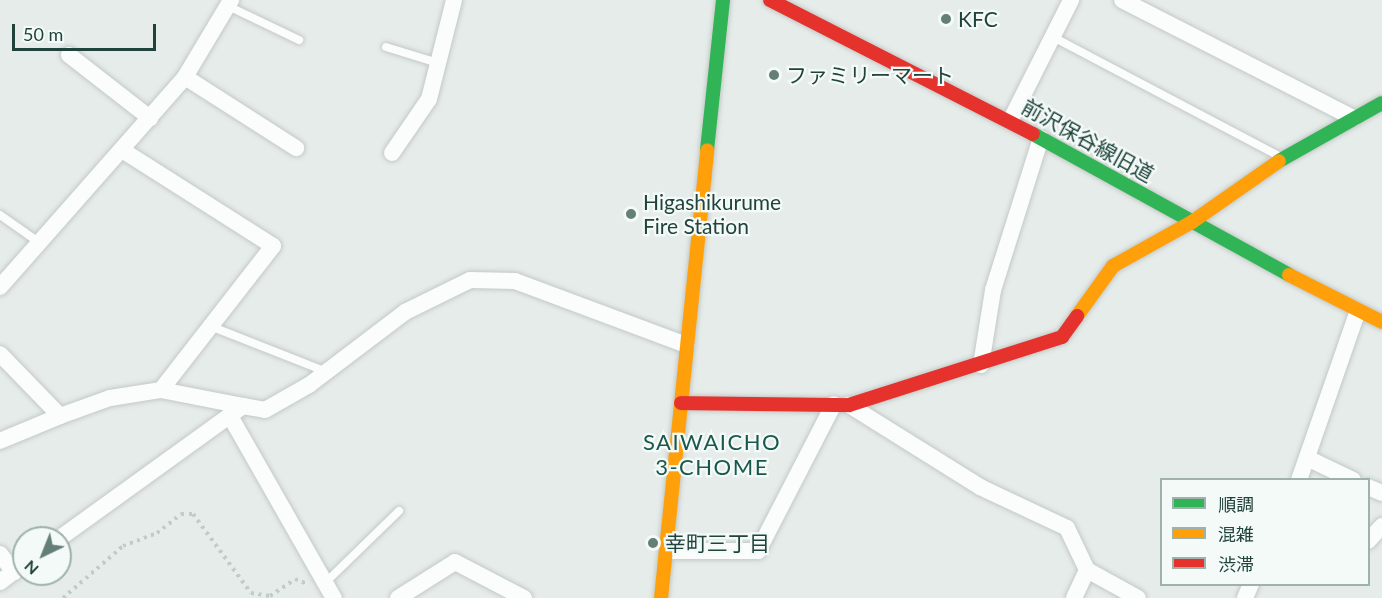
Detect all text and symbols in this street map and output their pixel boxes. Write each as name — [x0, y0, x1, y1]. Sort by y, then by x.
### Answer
place label: KFC — [958, 6, 998, 32]
scale bar — [15, 12, 159, 50]
marker: KFC — [939, 12, 953, 26]
text: 50 m — [23, 23, 63, 45]
place label: ファミリーマート — [786, 62, 954, 88]
marker: ファミリーマート — [767, 68, 781, 82]
street label: 前沢保谷線旧道 — [1018, 93, 1158, 187]
place label: Higashikurume Fire Station — [643, 189, 781, 239]
marker: Higashikurume Fire Station — [624, 207, 638, 221]
district label: SAIWAICHO 3-CHOME — [643, 428, 781, 480]
legend — [1160, 478, 1370, 586]
text: 順調 — [1218, 493, 1254, 515]
text: 混雑 — [1218, 523, 1254, 545]
north arrow — [12, 526, 72, 586]
place label: 幸町三丁目 — [665, 530, 770, 556]
marker: 幸町三丁目 — [646, 536, 660, 550]
text: 渋滞 — [1218, 553, 1254, 575]
text: N — [20, 557, 42, 579]

